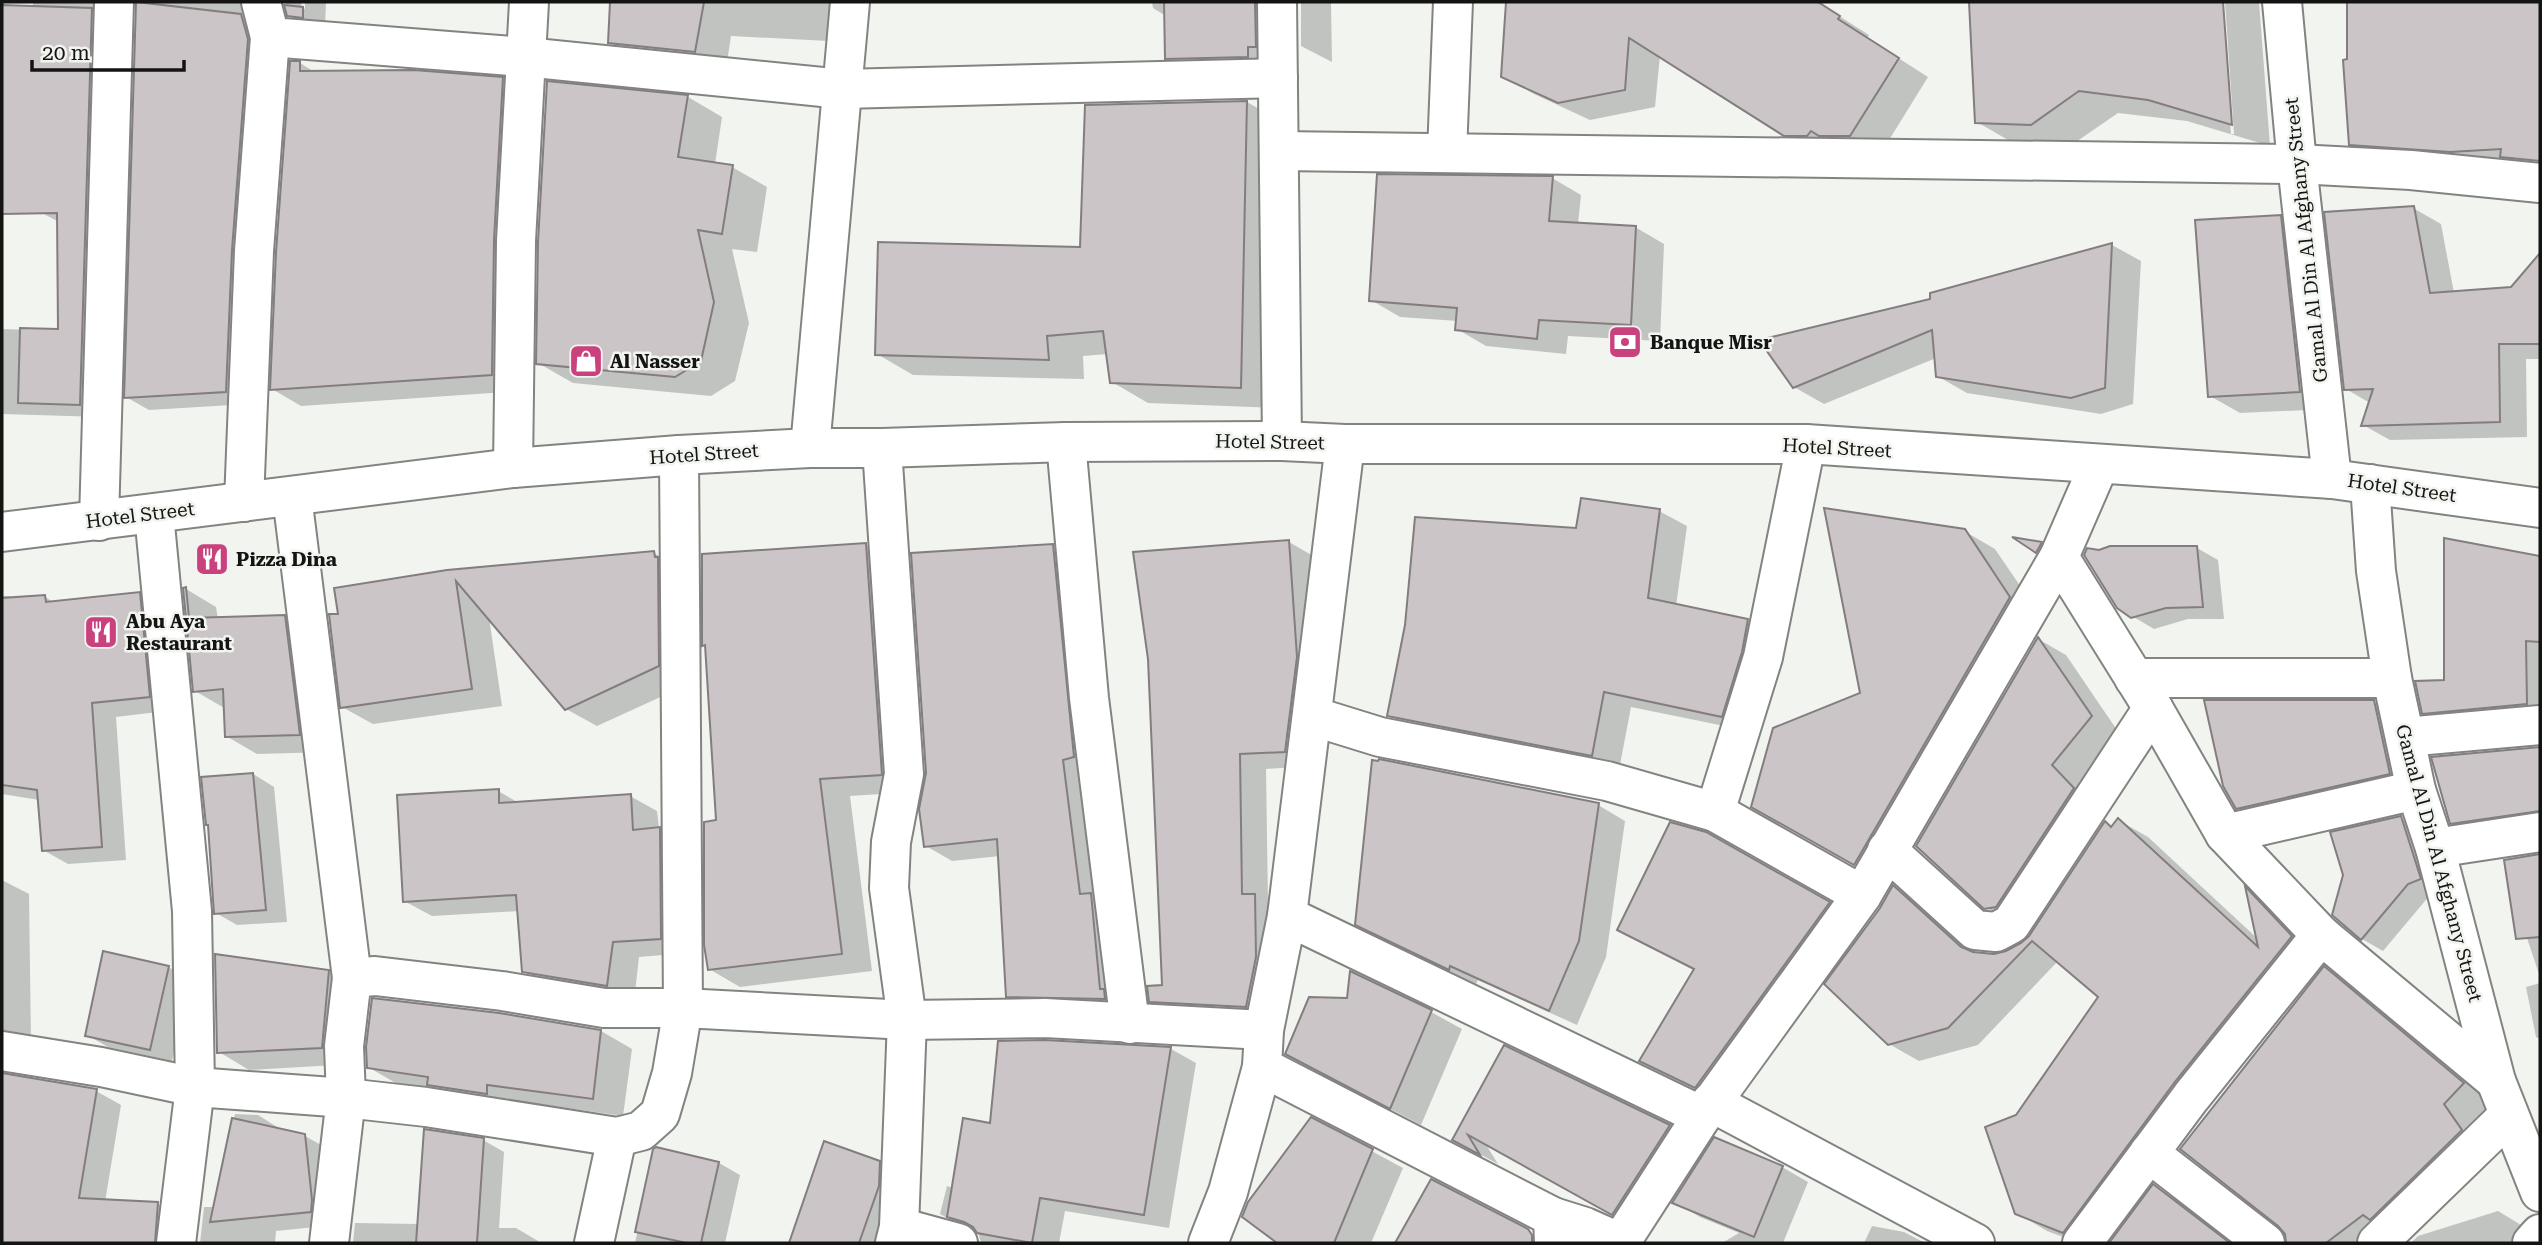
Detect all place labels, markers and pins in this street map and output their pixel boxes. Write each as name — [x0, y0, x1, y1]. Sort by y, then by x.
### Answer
bank icon: Banque Misr — [1606, 323, 1644, 361]
place label: Banque Misr — [1650, 331, 1772, 354]
shop icon: Al Nasser — [567, 342, 605, 380]
place label: Al Nasser — [610, 350, 700, 373]
restaurant icon: Pizza Dina — [193, 540, 231, 578]
place label: Pizza Dina — [236, 548, 337, 571]
place label: Abu Aya Restaurant — [126, 610, 232, 655]
restaurant icon: Abu Aya Restaurant — [82, 613, 120, 651]

